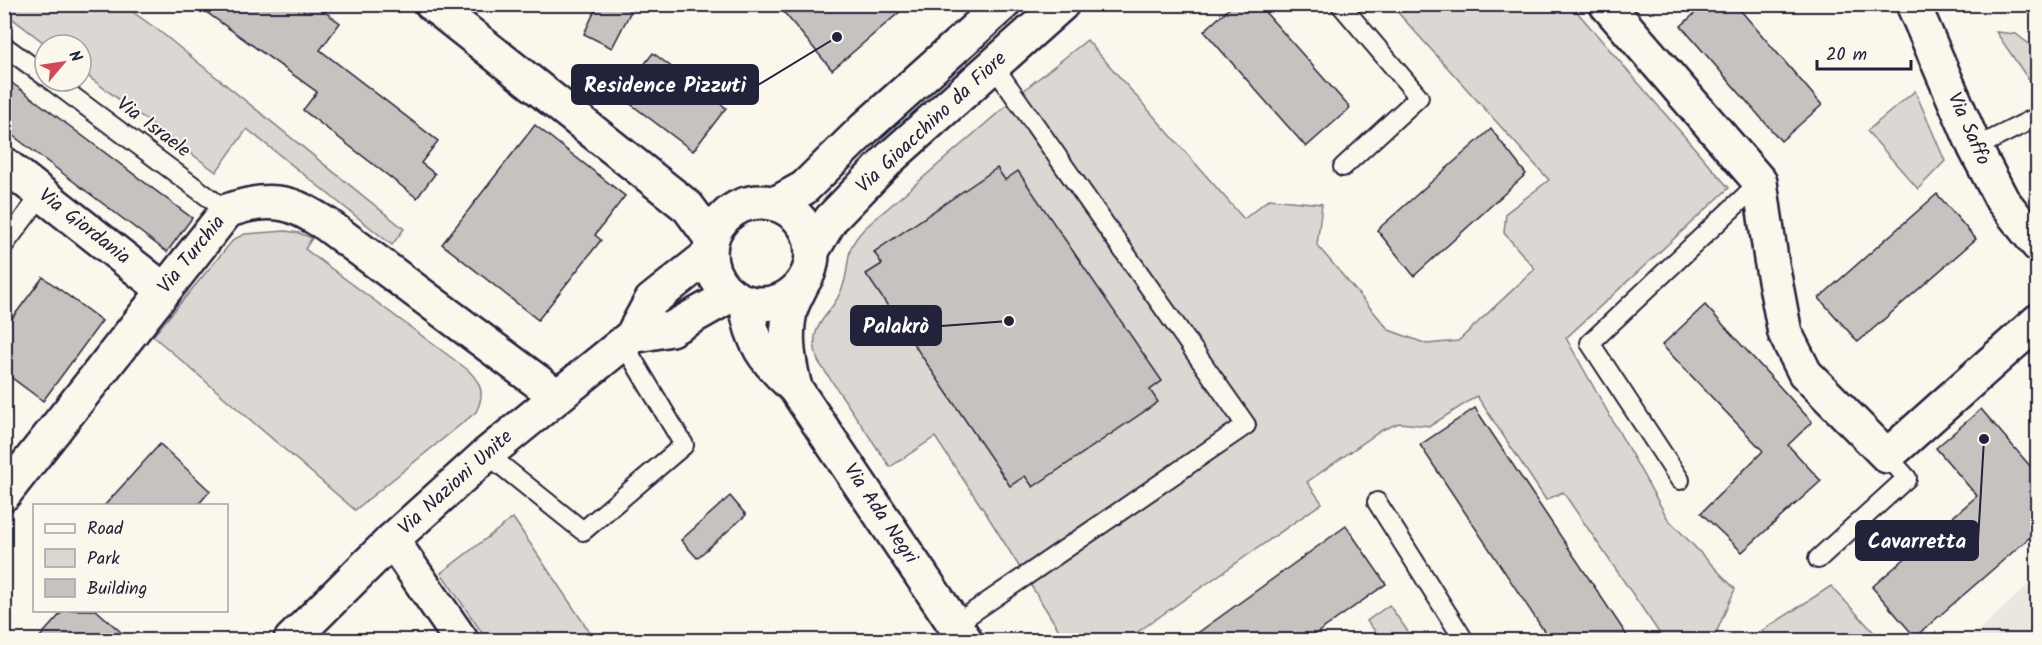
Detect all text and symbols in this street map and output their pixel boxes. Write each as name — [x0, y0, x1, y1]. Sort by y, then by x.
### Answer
north arrow — [33, 33, 93, 93]
scale bar — [1817, 33, 1912, 71]
text: 20 m — [1826, 41, 1867, 70]
street label: Via Gioacchino da Fiore — [849, 44, 1015, 202]
text: N — [61, 46, 88, 67]
callout: Residence Pizzuti — [572, 65, 758, 104]
text: Residence Pizzuti — [584, 70, 747, 103]
street label: Via Saffo — [1938, 87, 1998, 171]
street label: Via Israele — [109, 89, 197, 167]
street label: Via Giordania — [31, 181, 137, 273]
street label: Via Turchia — [150, 209, 234, 301]
callout: Palakrò — [851, 306, 941, 345]
text: Palakrò — [863, 311, 929, 344]
street label: Via Nazioni Unite — [391, 422, 521, 544]
street label: Via Ada Negri — [834, 457, 926, 572]
legend — [33, 504, 228, 612]
text: Road — [87, 515, 124, 544]
callout: Cavarretta — [1856, 521, 1978, 560]
text: Cavarretta — [1868, 526, 1966, 559]
text: Park — [87, 545, 120, 574]
text: Building — [87, 575, 147, 604]

